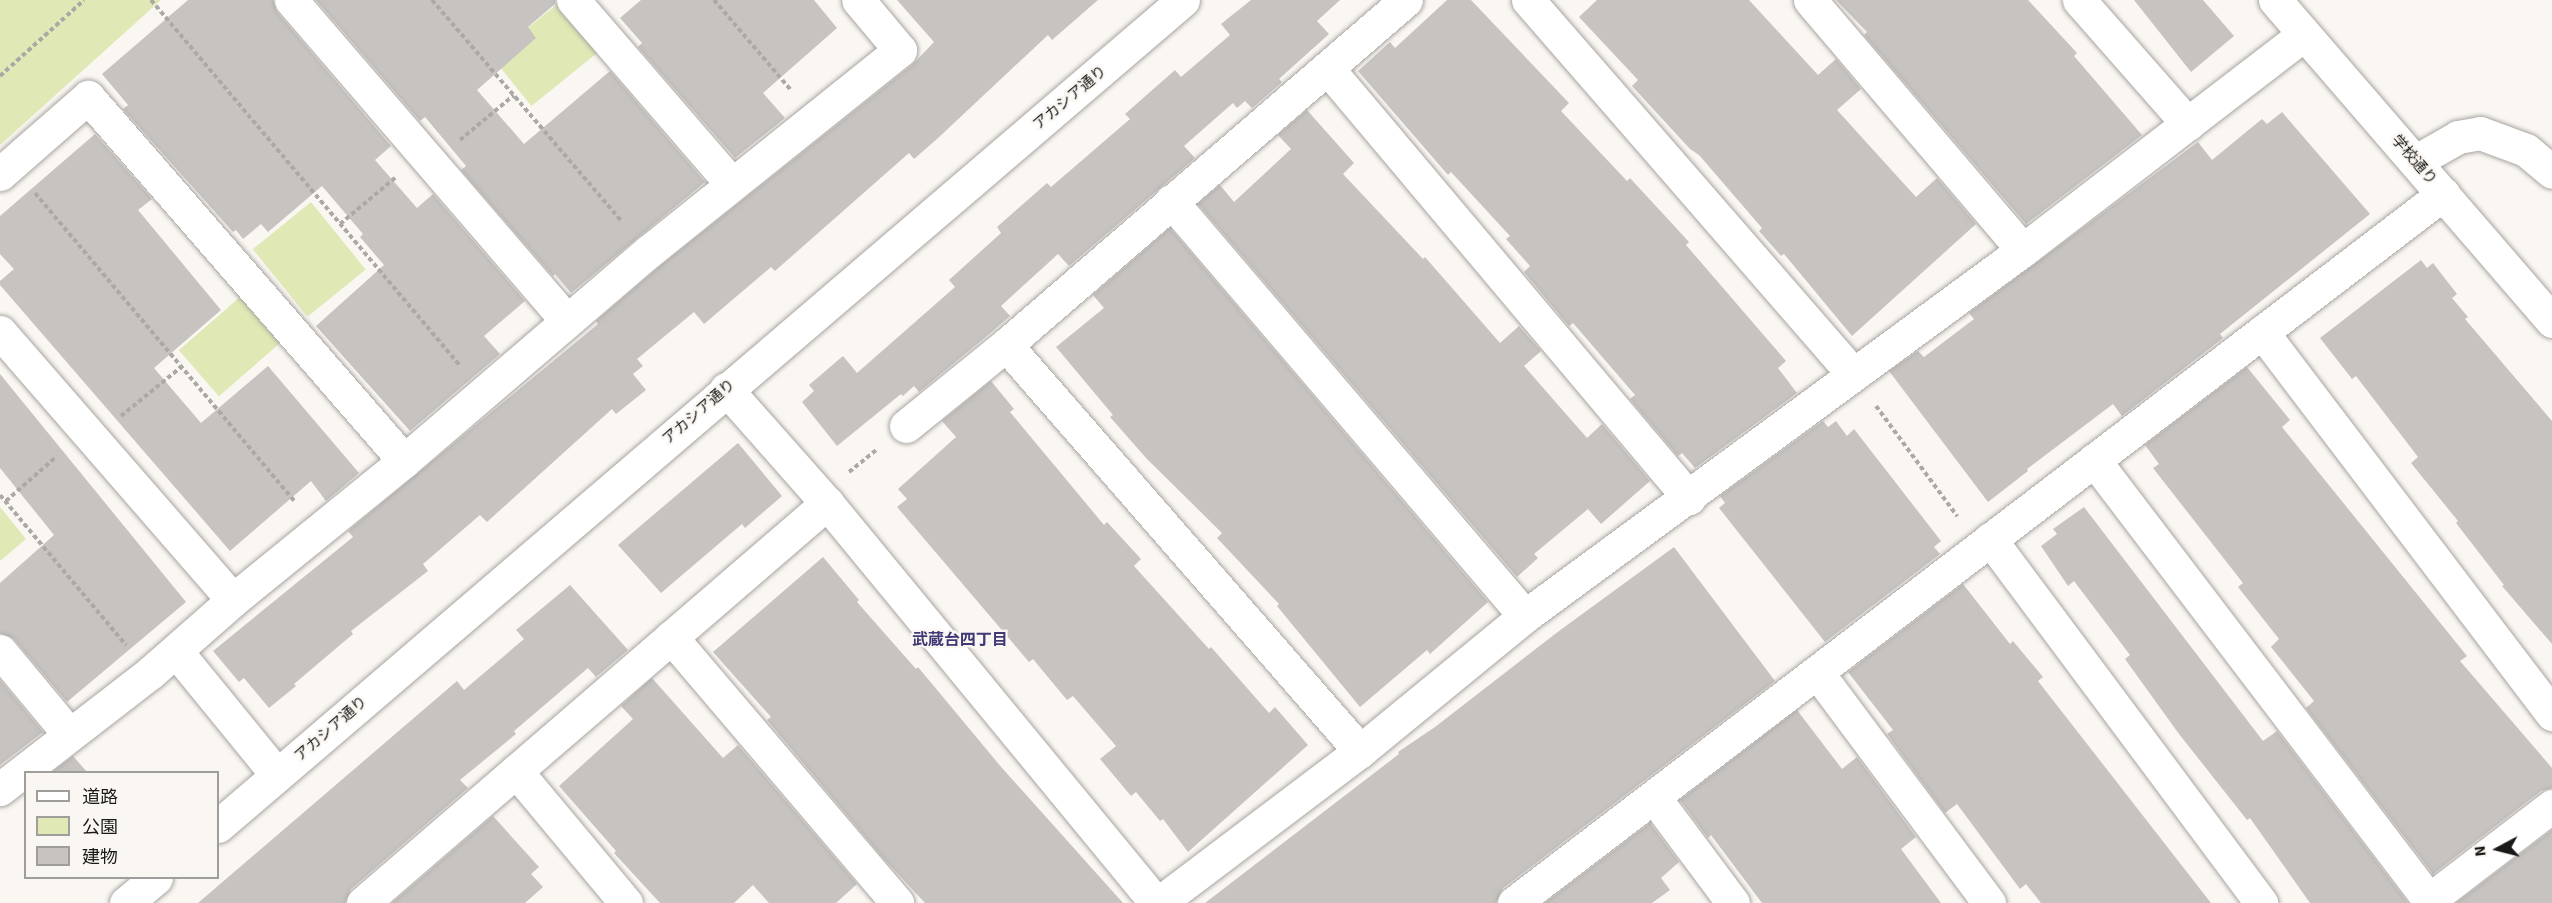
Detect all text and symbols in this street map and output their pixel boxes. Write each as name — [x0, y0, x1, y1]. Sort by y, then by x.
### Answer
street label: アカシア通り — [1030, 62, 1110, 134]
street label: 学校通り — [2388, 131, 2440, 189]
street label: アカシア通り — [659, 376, 739, 448]
district label: 武蔵台四丁目 — [912, 630, 1008, 650]
street label: アカシア通り — [291, 693, 371, 765]
legend — [24, 771, 219, 879]
text: 道路 — [82, 785, 118, 810]
text: 公園 — [82, 815, 118, 840]
north arrow — [2468, 819, 2528, 879]
text: 建物 — [82, 845, 118, 870]
text: N — [2469, 845, 2492, 858]

